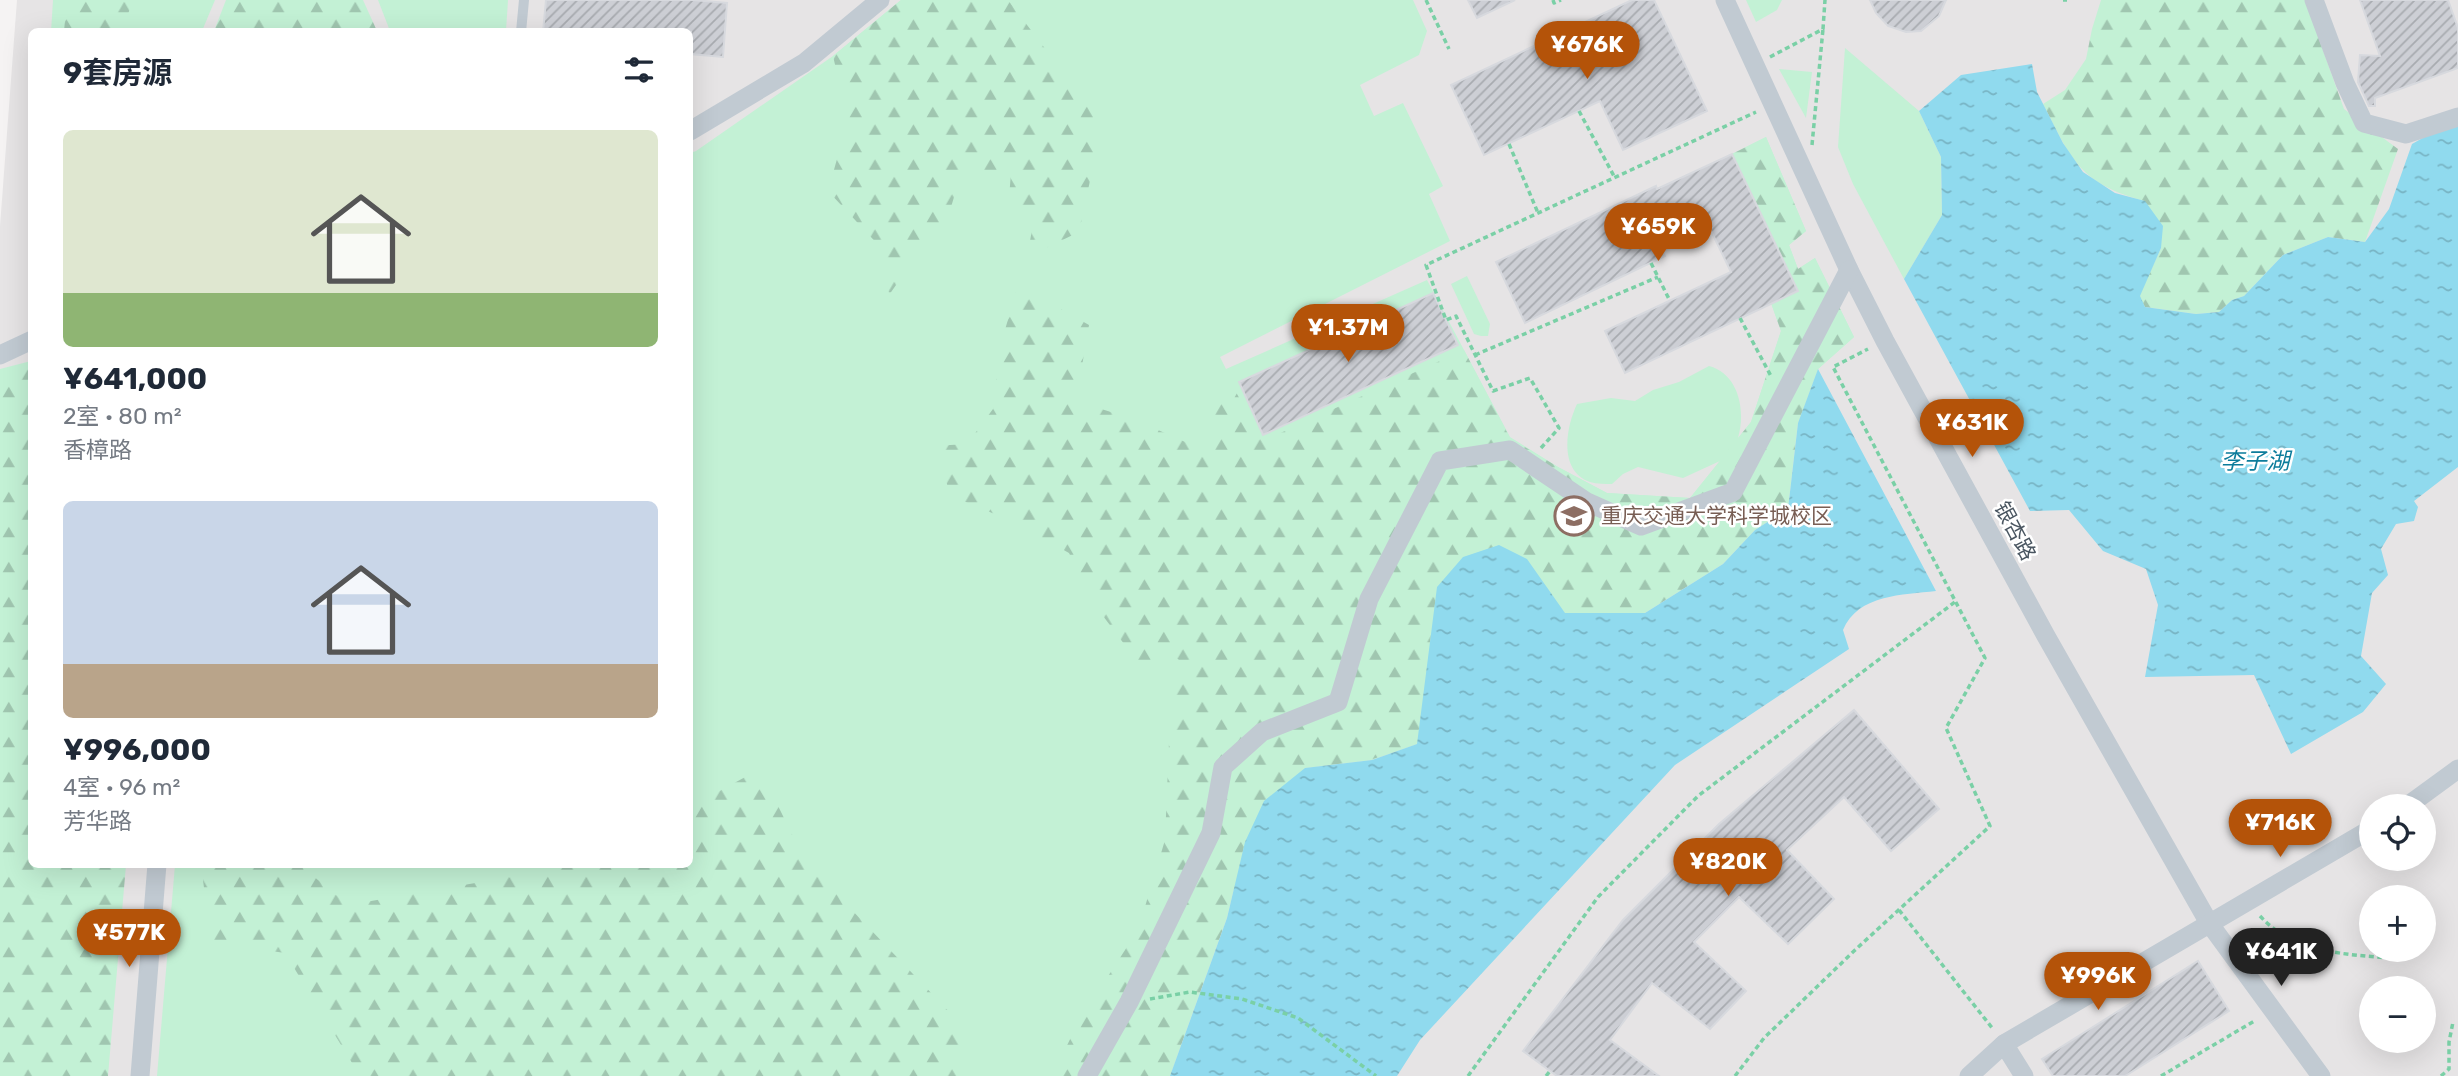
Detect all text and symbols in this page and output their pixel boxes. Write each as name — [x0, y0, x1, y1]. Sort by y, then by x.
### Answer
pin: ¥676K — [1538, 22, 1636, 81]
text: ¥676K — [1551, 30, 1623, 58]
icon: filters — [620, 51, 658, 89]
text: 9套房源 — [63, 55, 172, 91]
icon: home — [298, 176, 424, 302]
pin: ¥659K — [1609, 204, 1707, 263]
text: ¥659K — [1620, 212, 1696, 240]
pin: ¥1.37M — [1291, 304, 1405, 364]
text: ¥1.37M — [1307, 313, 1389, 341]
text: ¥641,000 — [63, 361, 207, 397]
pin: ¥631K — [1923, 400, 2021, 459]
text: 2室 · 80 m² — [63, 402, 182, 430]
text: ¥631K — [1936, 408, 2008, 436]
text: 香樟路 — [63, 436, 132, 464]
water label: 李子湖 — [2221, 447, 2293, 475]
school or university icon: 重庆交通大学科学城校区 — [1553, 495, 1595, 537]
street label: 银杏路 — [1990, 497, 2041, 564]
place label: 重庆交通大学科学城校区 — [1601, 503, 1832, 528]
icon: home — [298, 547, 424, 673]
text: ¥996,000 — [63, 732, 211, 768]
text: 4室 · 96 m² — [63, 773, 180, 801]
map controls — [2359, 794, 2436, 1053]
button: locate — [2359, 794, 2436, 871]
pin: ¥716K — [2231, 800, 2329, 859]
text: 芳华路 — [63, 807, 132, 835]
text: ¥716K — [2245, 808, 2315, 836]
pin: ¥820K — [1679, 838, 1777, 898]
text: ¥820K — [1689, 847, 1767, 875]
button: + — [2359, 885, 2436, 962]
pin: ¥577K — [80, 909, 178, 969]
text: ¥577K — [93, 918, 165, 946]
pin: ¥641K — [2232, 928, 2330, 988]
text: ¥641K — [2245, 937, 2317, 965]
pin: ¥996K — [2049, 953, 2147, 1012]
text: ¥996K — [2060, 961, 2136, 989]
button: − — [2359, 976, 2436, 1053]

